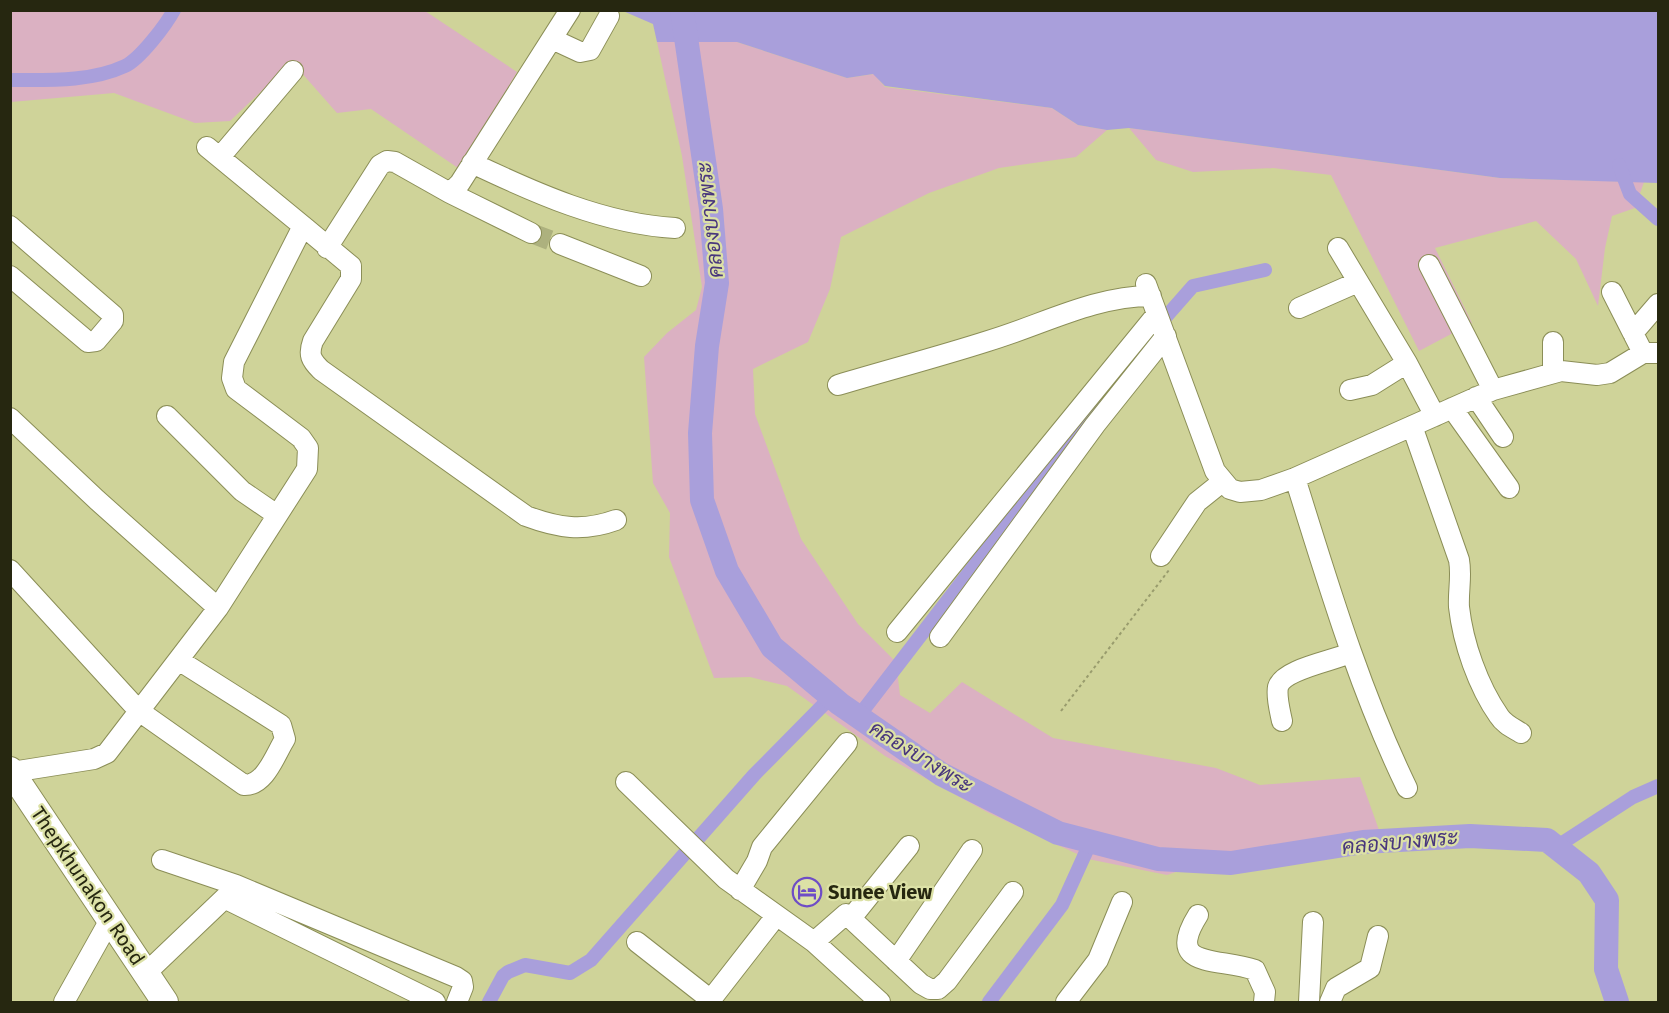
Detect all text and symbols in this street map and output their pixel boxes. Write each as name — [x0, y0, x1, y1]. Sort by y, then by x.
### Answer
water label: คลองบางพระ — [691, 160, 729, 279]
water label: คลองบางพระ — [865, 715, 978, 799]
street label: Thepkhunakon Road — [26, 802, 150, 970]
water label: คลองบางพระ — [1341, 824, 1460, 860]
hotel icon: Sunee View — [791, 876, 823, 908]
place label: Sunee View — [828, 880, 932, 904]

